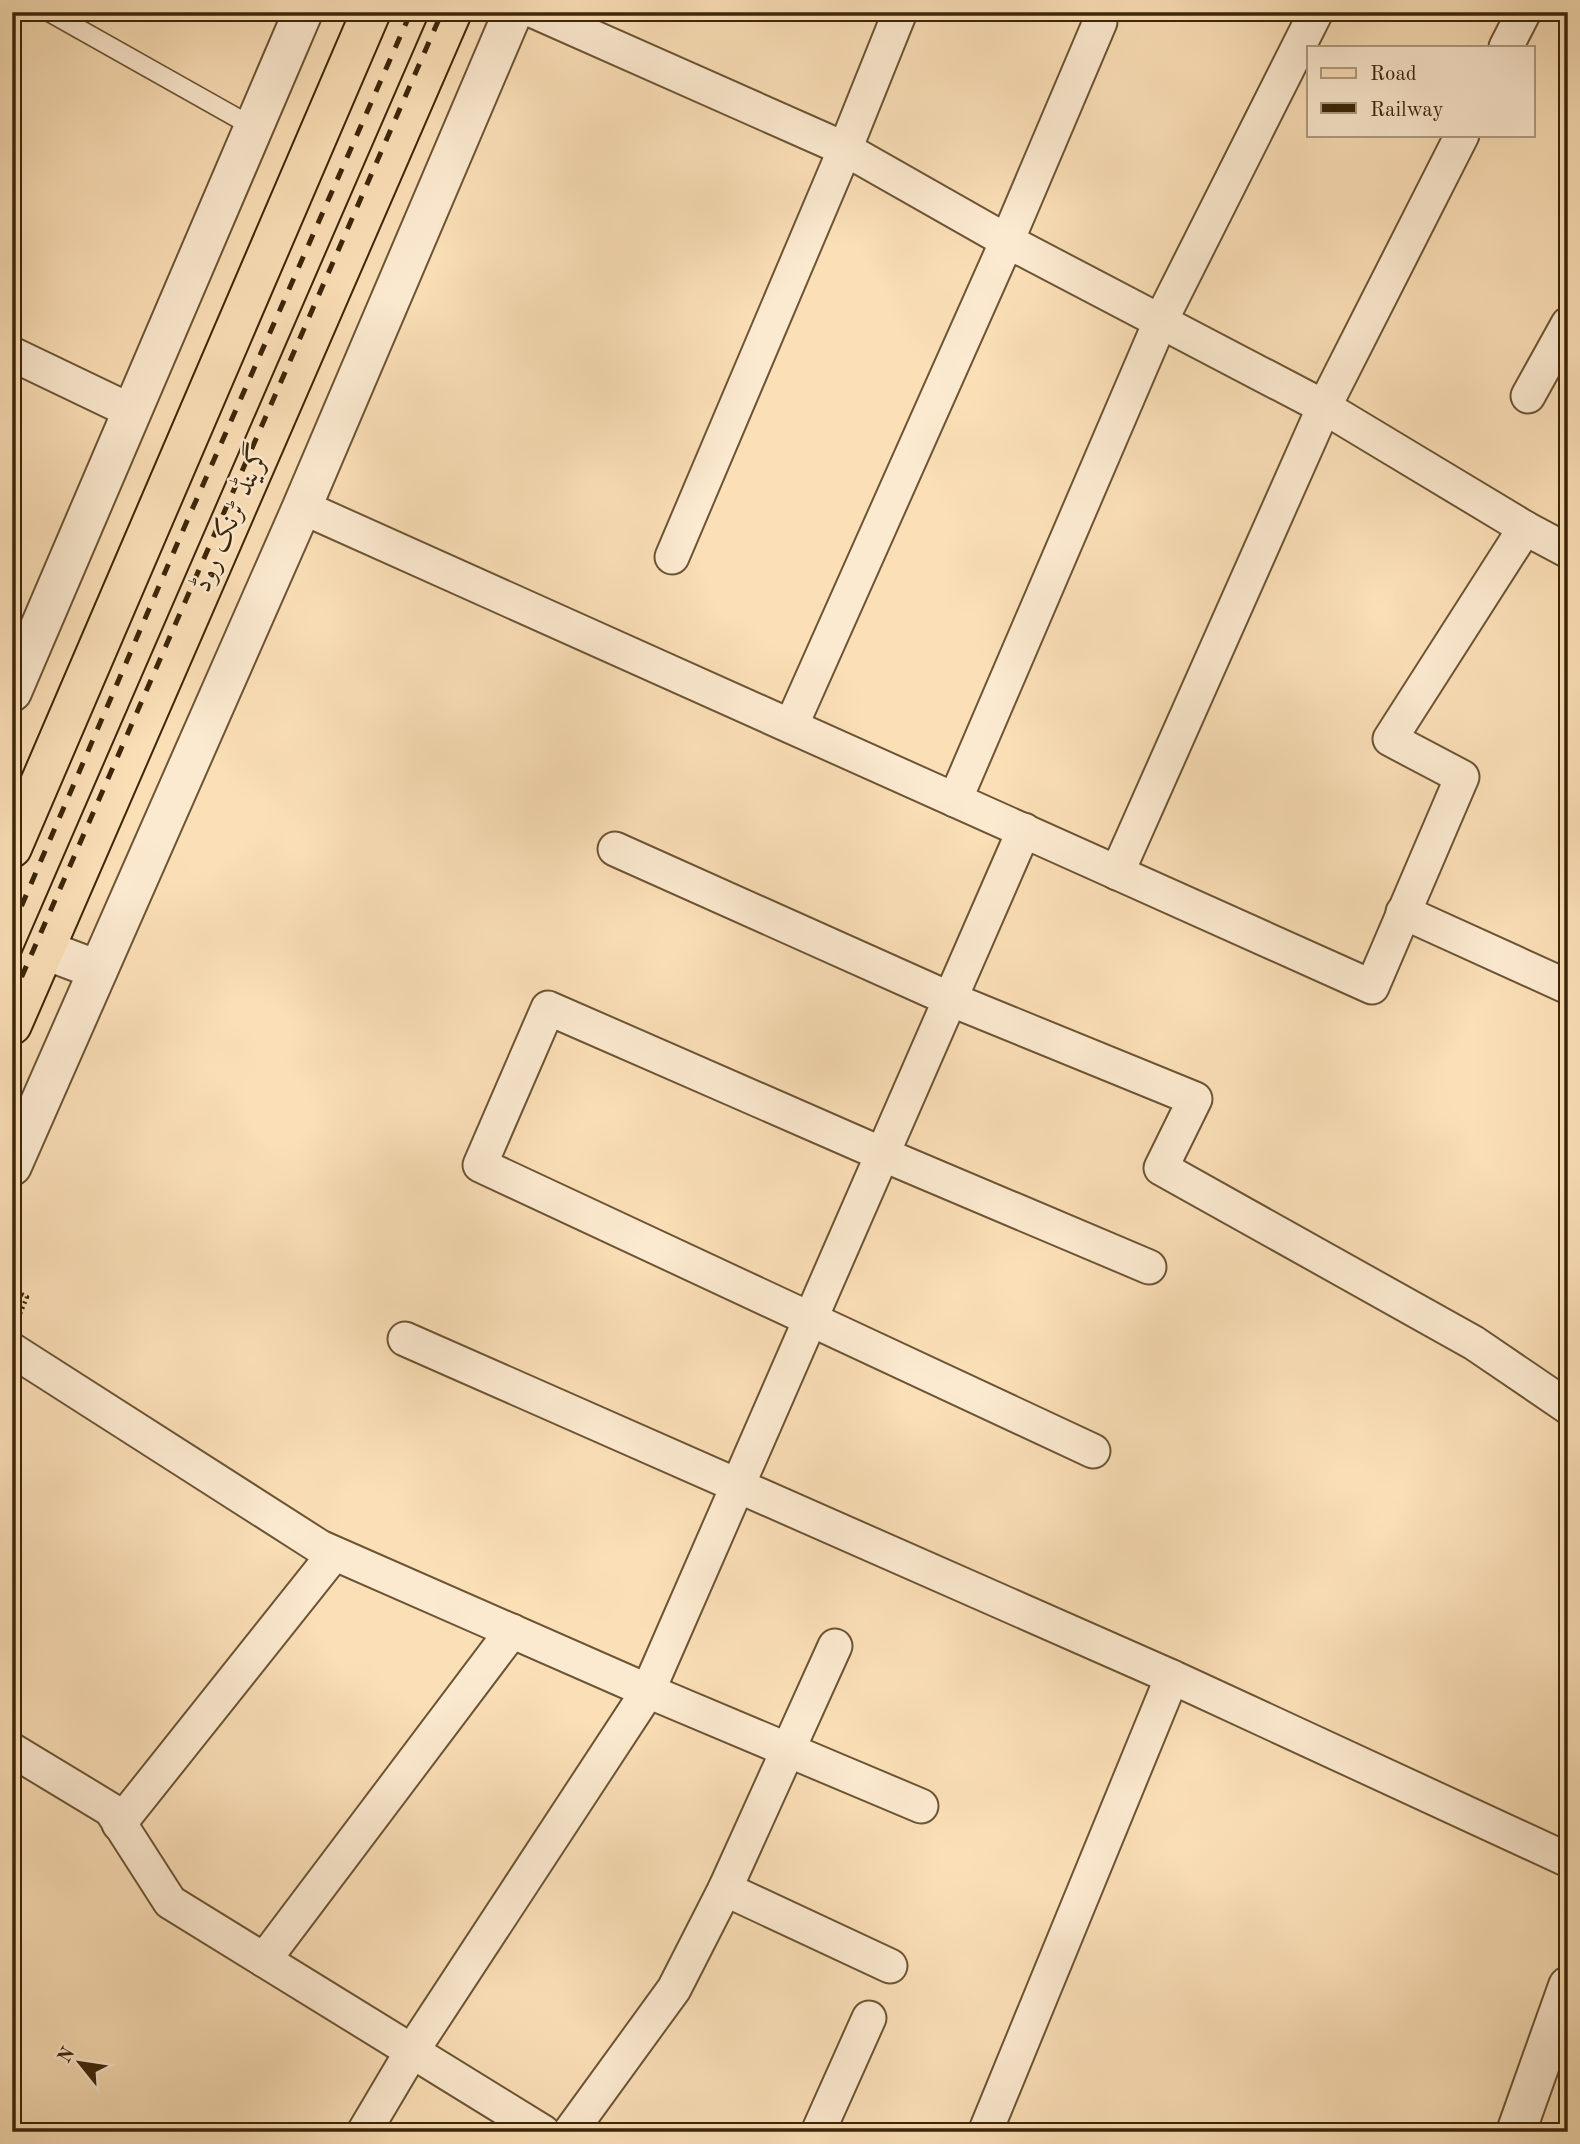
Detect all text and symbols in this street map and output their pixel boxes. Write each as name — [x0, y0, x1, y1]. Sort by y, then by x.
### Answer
legend — [1307, 46, 1534, 136]
text: Road — [1370, 64, 1417, 85]
text: Railway — [1370, 100, 1444, 121]
street label: گرینڈ ٹرنک روڈ — [182, 439, 276, 597]
north arrow — [46, 2028, 116, 2098]
text: N — [56, 2044, 80, 2067]

